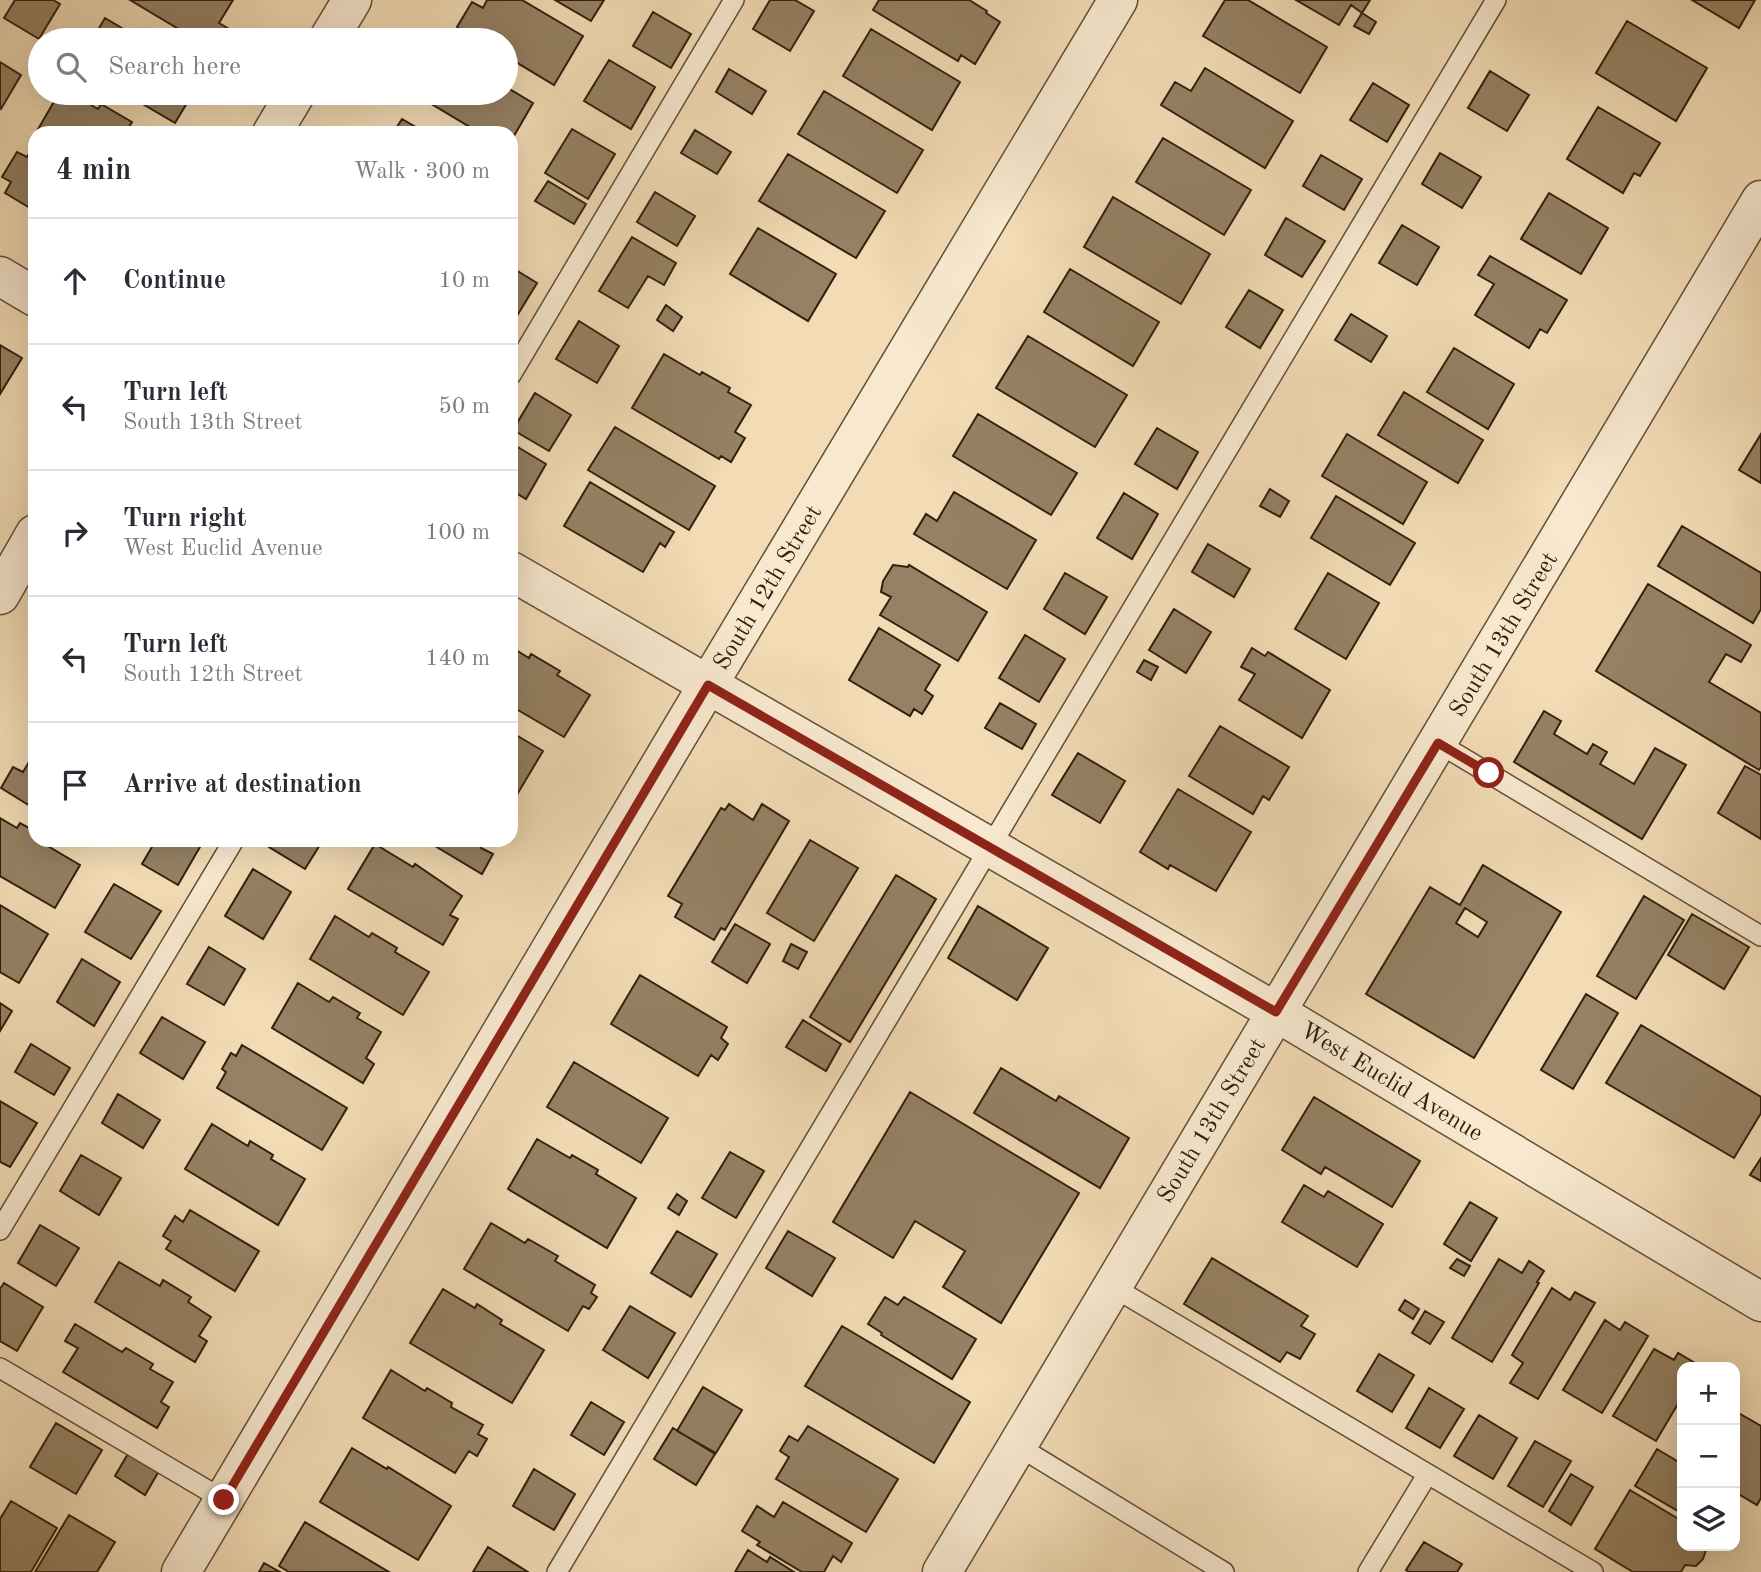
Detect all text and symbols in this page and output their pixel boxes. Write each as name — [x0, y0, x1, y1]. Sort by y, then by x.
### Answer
search box — [28, 28, 518, 105]
icon: search — [52, 48, 90, 86]
text: Search here — [108, 54, 241, 80]
text: 4 min — [56, 156, 131, 186]
text: Walk · 300 m — [354, 160, 490, 183]
icon: ahead — [56, 262, 94, 300]
text: Continue — [123, 268, 226, 294]
text: 10 m — [439, 269, 490, 292]
text: Turn left — [123, 380, 228, 406]
icon: left — [56, 388, 94, 426]
text: 50 m — [439, 395, 490, 418]
text: South 13th Street — [123, 411, 303, 434]
street label: South 12th Street — [710, 502, 827, 675]
text: Turn right — [123, 506, 246, 532]
icon: right — [56, 514, 94, 552]
text: 100 m — [425, 521, 490, 544]
text: West Euclid Avenue — [123, 537, 323, 560]
street label: South 13th Street — [1446, 549, 1563, 722]
text: Turn left — [123, 632, 228, 658]
icon: left — [56, 640, 94, 678]
text: 140 m — [425, 647, 490, 670]
text: South 12th Street — [123, 663, 303, 686]
route start — [1473, 757, 1504, 788]
icon: arrive — [56, 766, 94, 804]
text: Arrive at destination — [123, 772, 362, 798]
street label: West Euclid Avenue — [1296, 1019, 1486, 1147]
street label: South 13th Street — [1154, 1035, 1271, 1208]
map controls — [1677, 1362, 1740, 1551]
button: + — [1677, 1362, 1740, 1425]
button: − — [1677, 1425, 1740, 1488]
route end — [208, 1484, 239, 1515]
button: layers — [1677, 1488, 1740, 1551]

